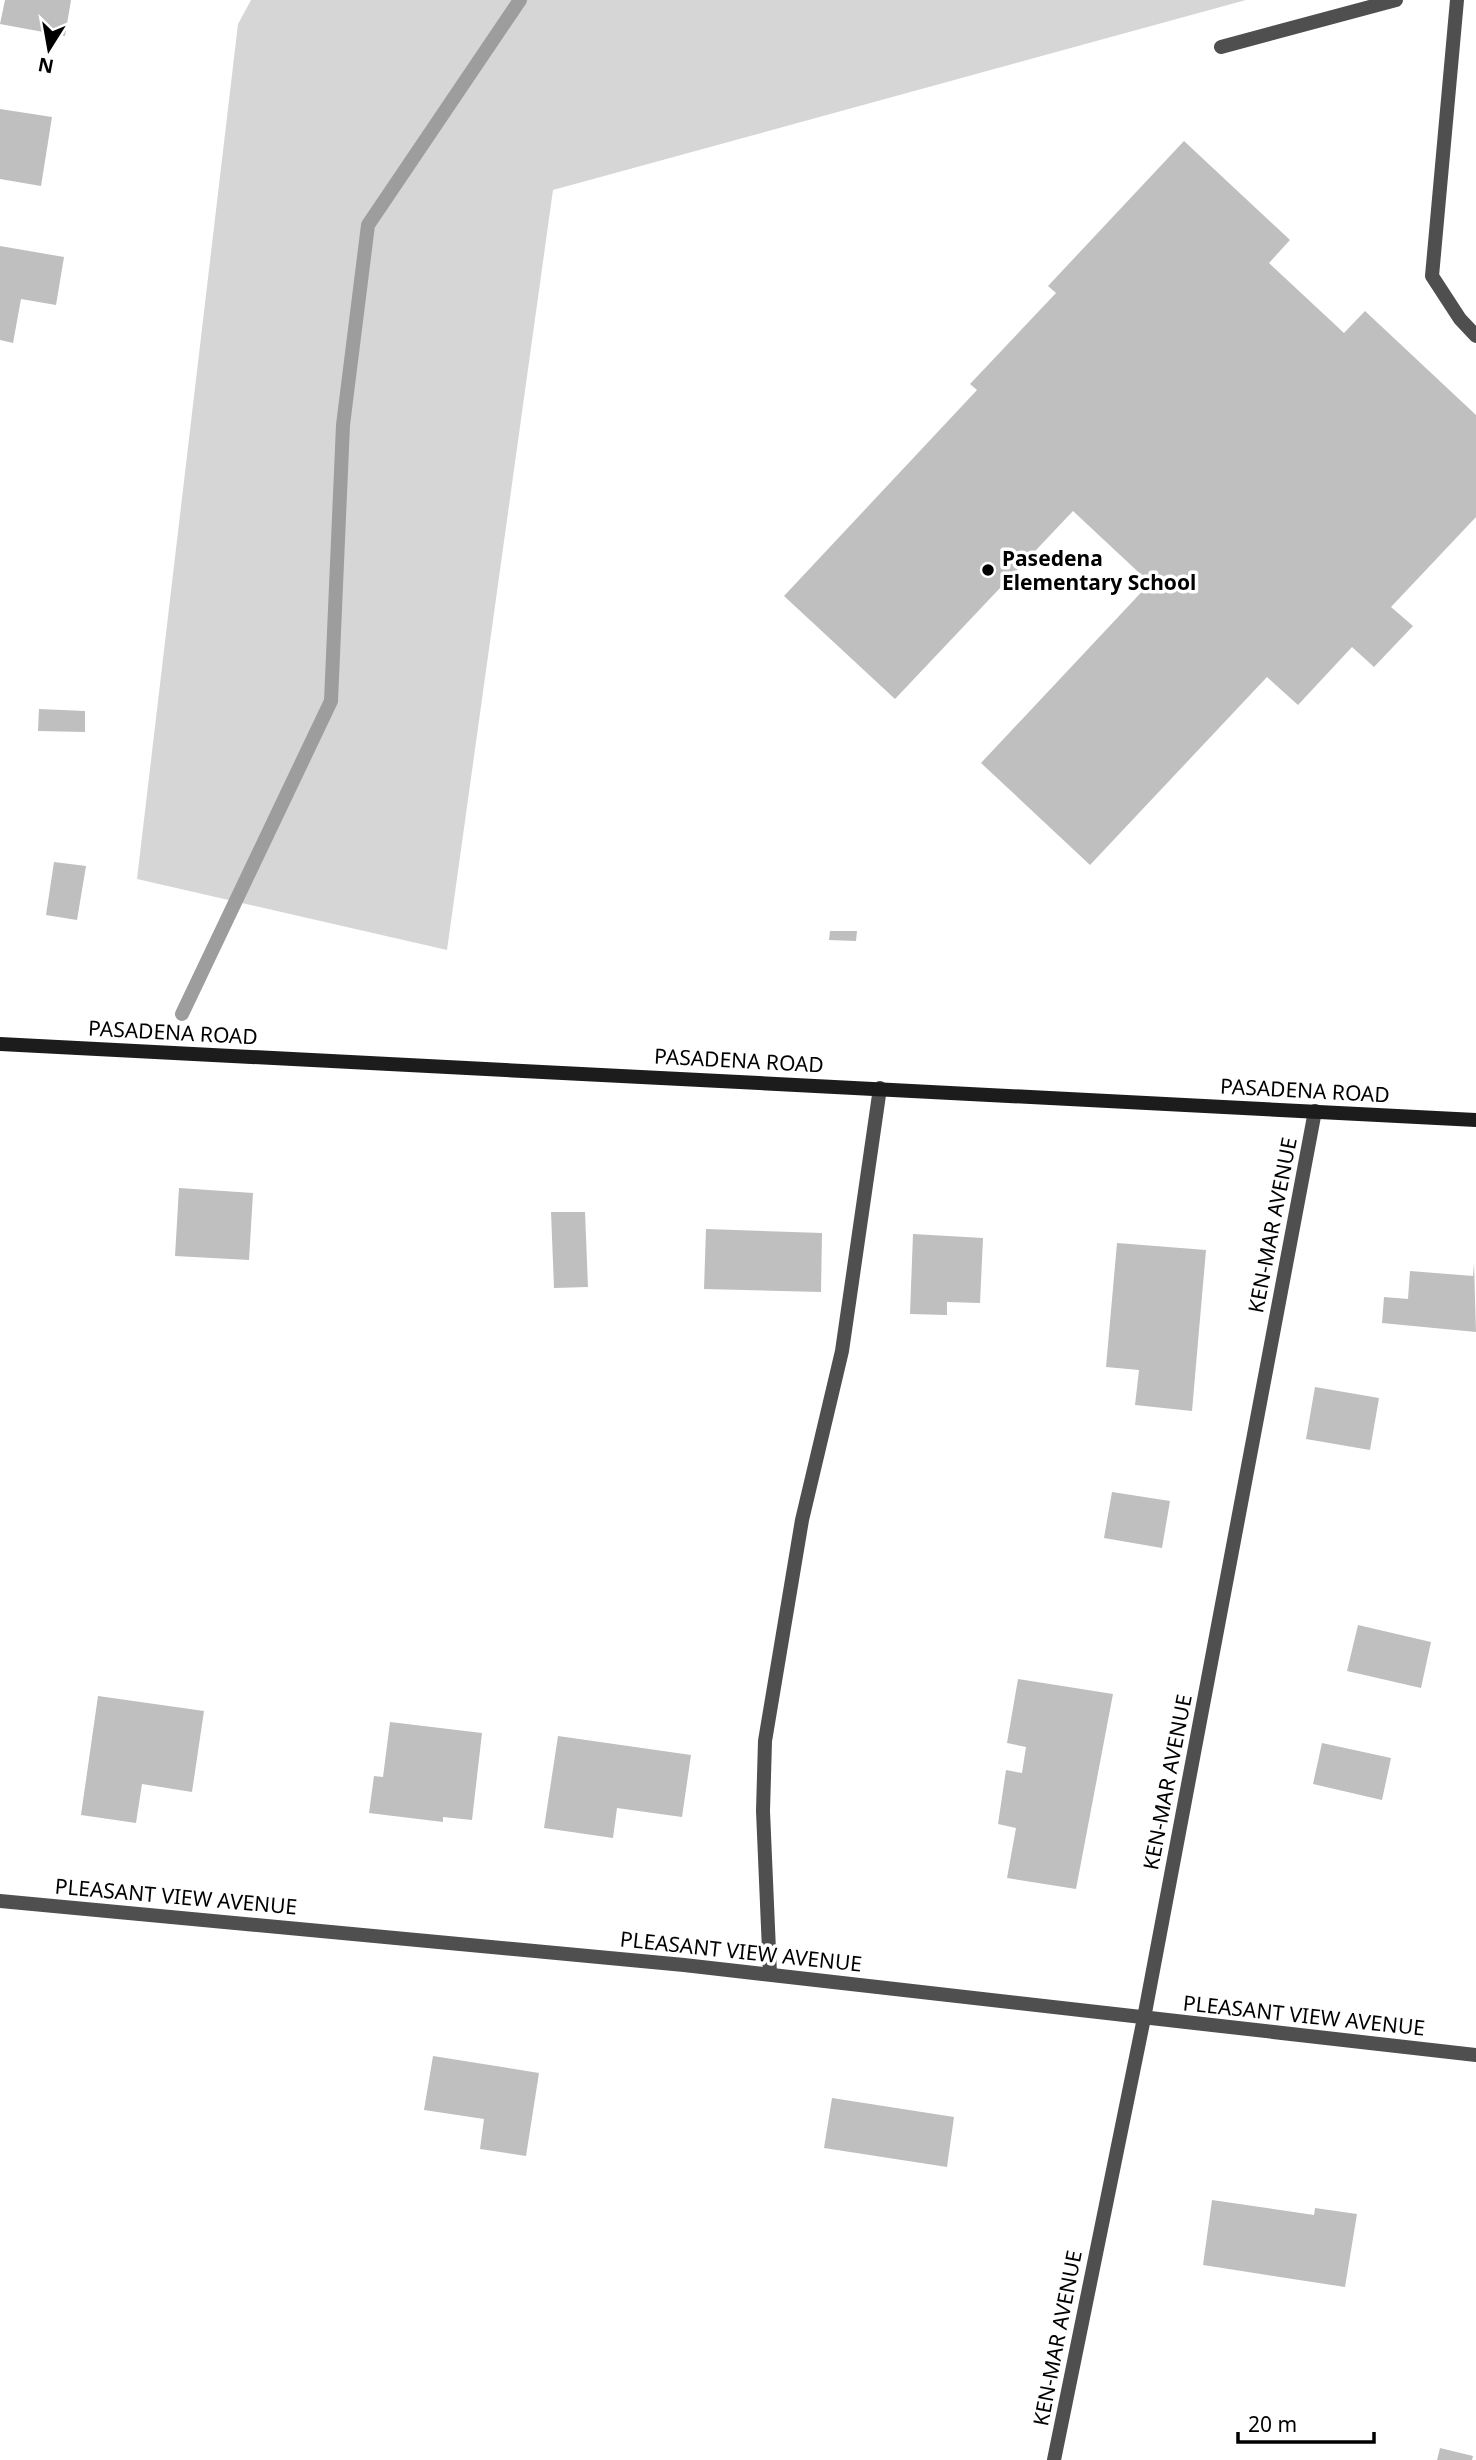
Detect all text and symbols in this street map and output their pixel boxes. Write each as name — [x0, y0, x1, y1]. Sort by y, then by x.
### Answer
north arrow — [14, 14, 84, 84]
text: N — [36, 51, 56, 80]
place label: Pasedena Elementary School — [1002, 544, 1196, 596]
marker: Pasedena Elementary School — [980, 562, 996, 578]
street label: PASADENA ROAD — [88, 1014, 258, 1050]
street label: PASADENA ROAD — [654, 1042, 824, 1078]
street label: PASADENA ROAD — [1220, 1072, 1390, 1108]
street label: KEN-MAR AVENUE — [1241, 1135, 1303, 1315]
street label: KEN-MAR AVENUE — [1136, 1692, 1198, 1872]
street label: PLEASANT VIEW AVENUE — [54, 1871, 298, 1921]
street label: PLEASANT VIEW AVENUE — [619, 1924, 863, 1978]
street label: PLEASANT VIEW AVENUE — [1182, 1988, 1426, 2042]
street label: KEN-MAR AVENUE — [1026, 2248, 1088, 2428]
scale bar — [1238, 2400, 1374, 2444]
text: 20 m — [1248, 2410, 1297, 2438]

